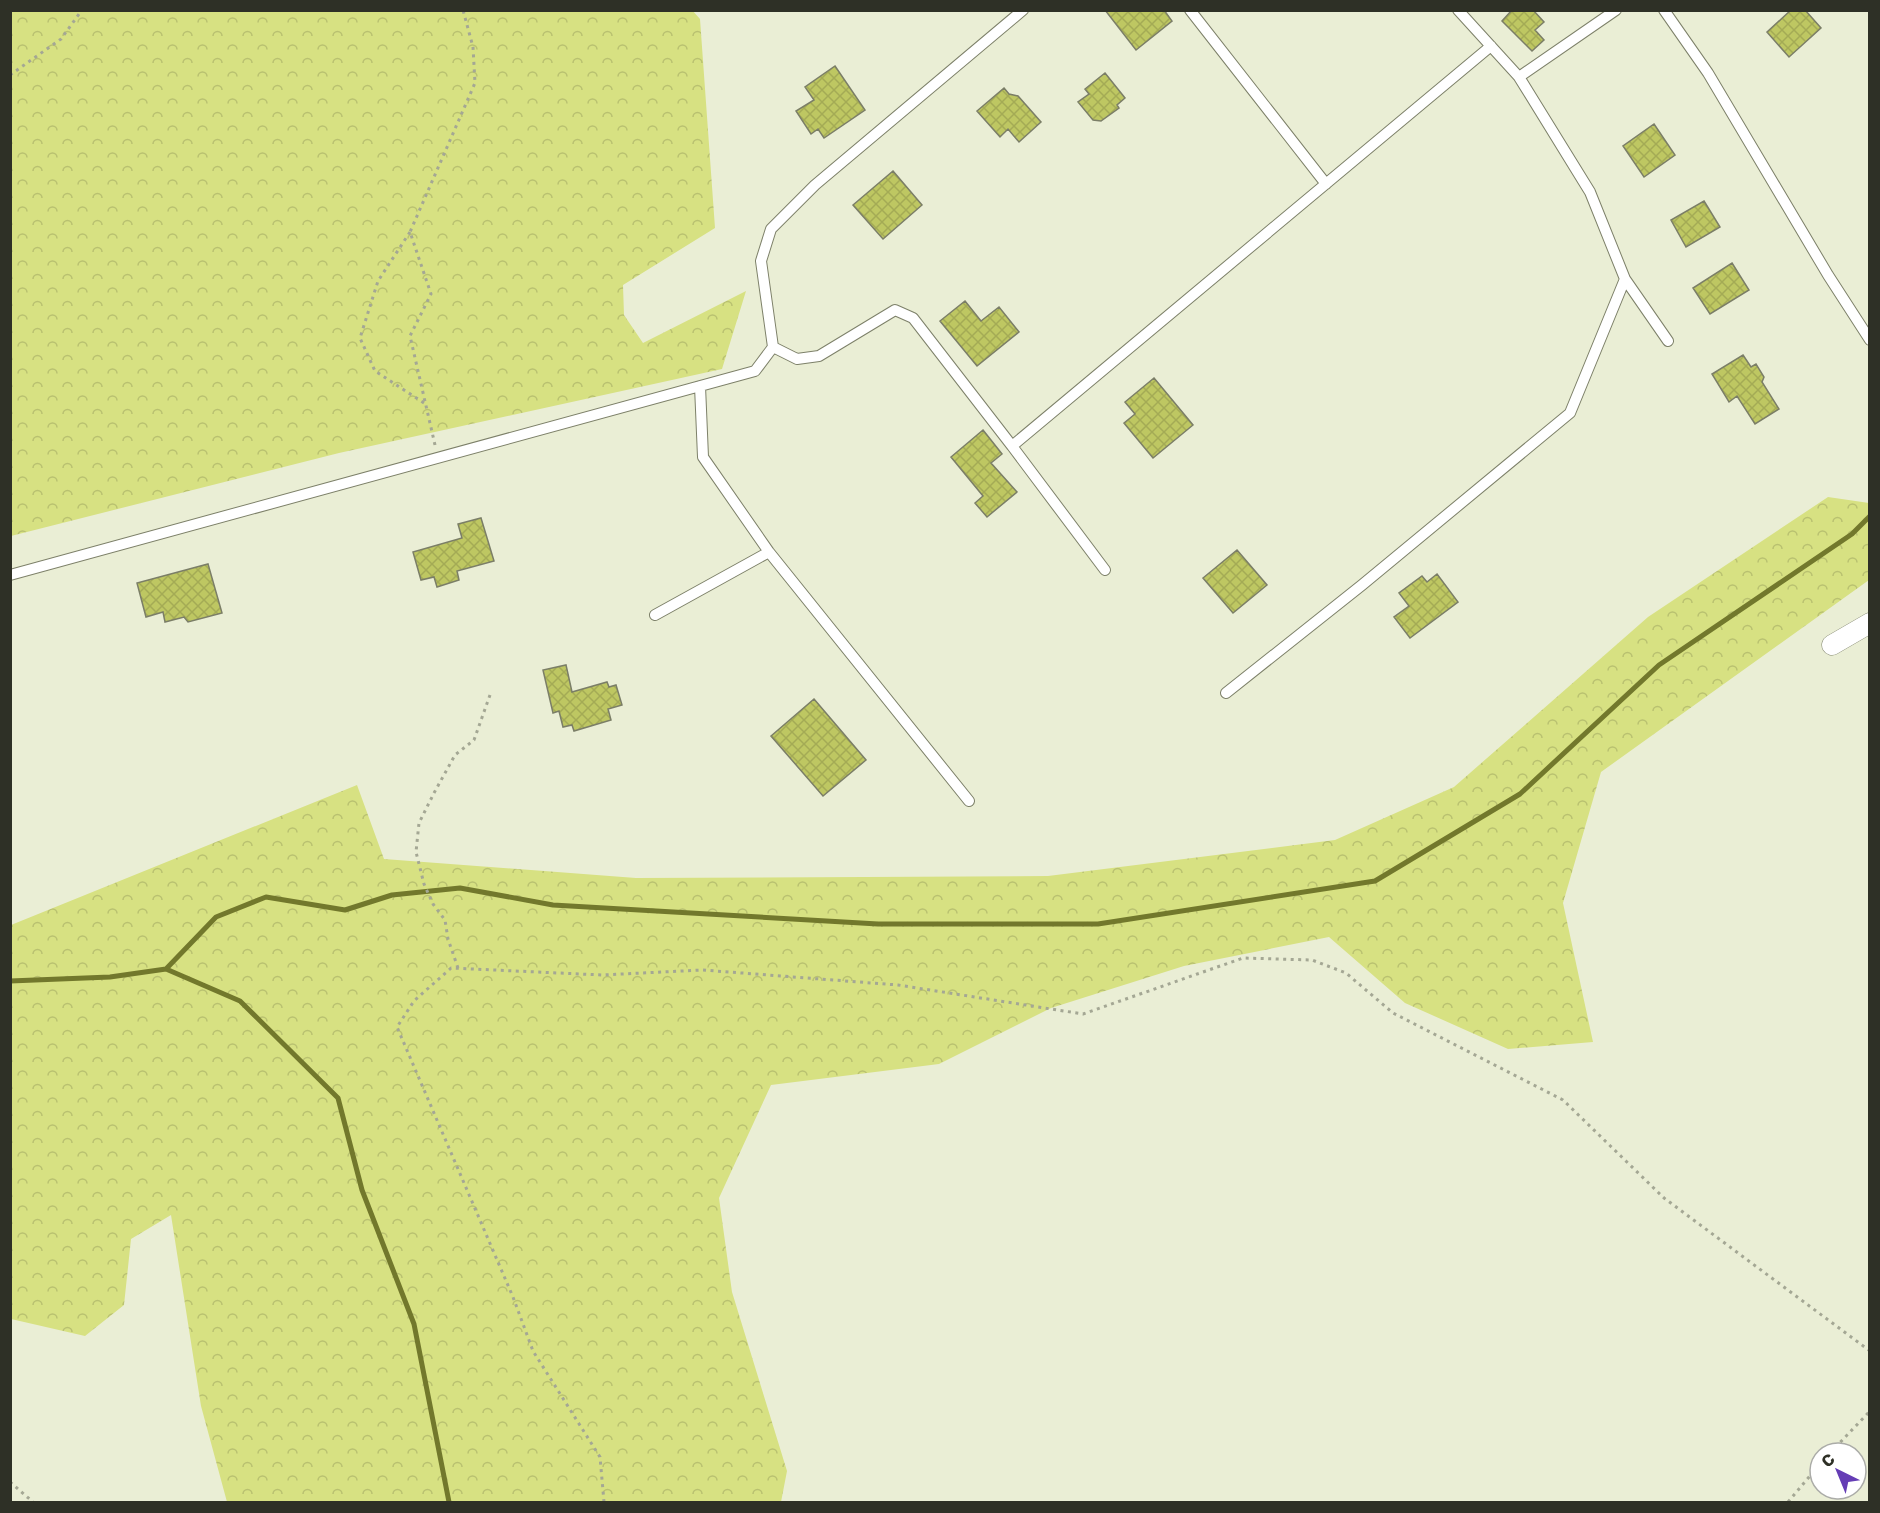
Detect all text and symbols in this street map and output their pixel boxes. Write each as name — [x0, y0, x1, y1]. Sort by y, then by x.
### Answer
north arrow — [1808, 1441, 1868, 1501]
text: С — [1818, 1450, 1839, 1471]

